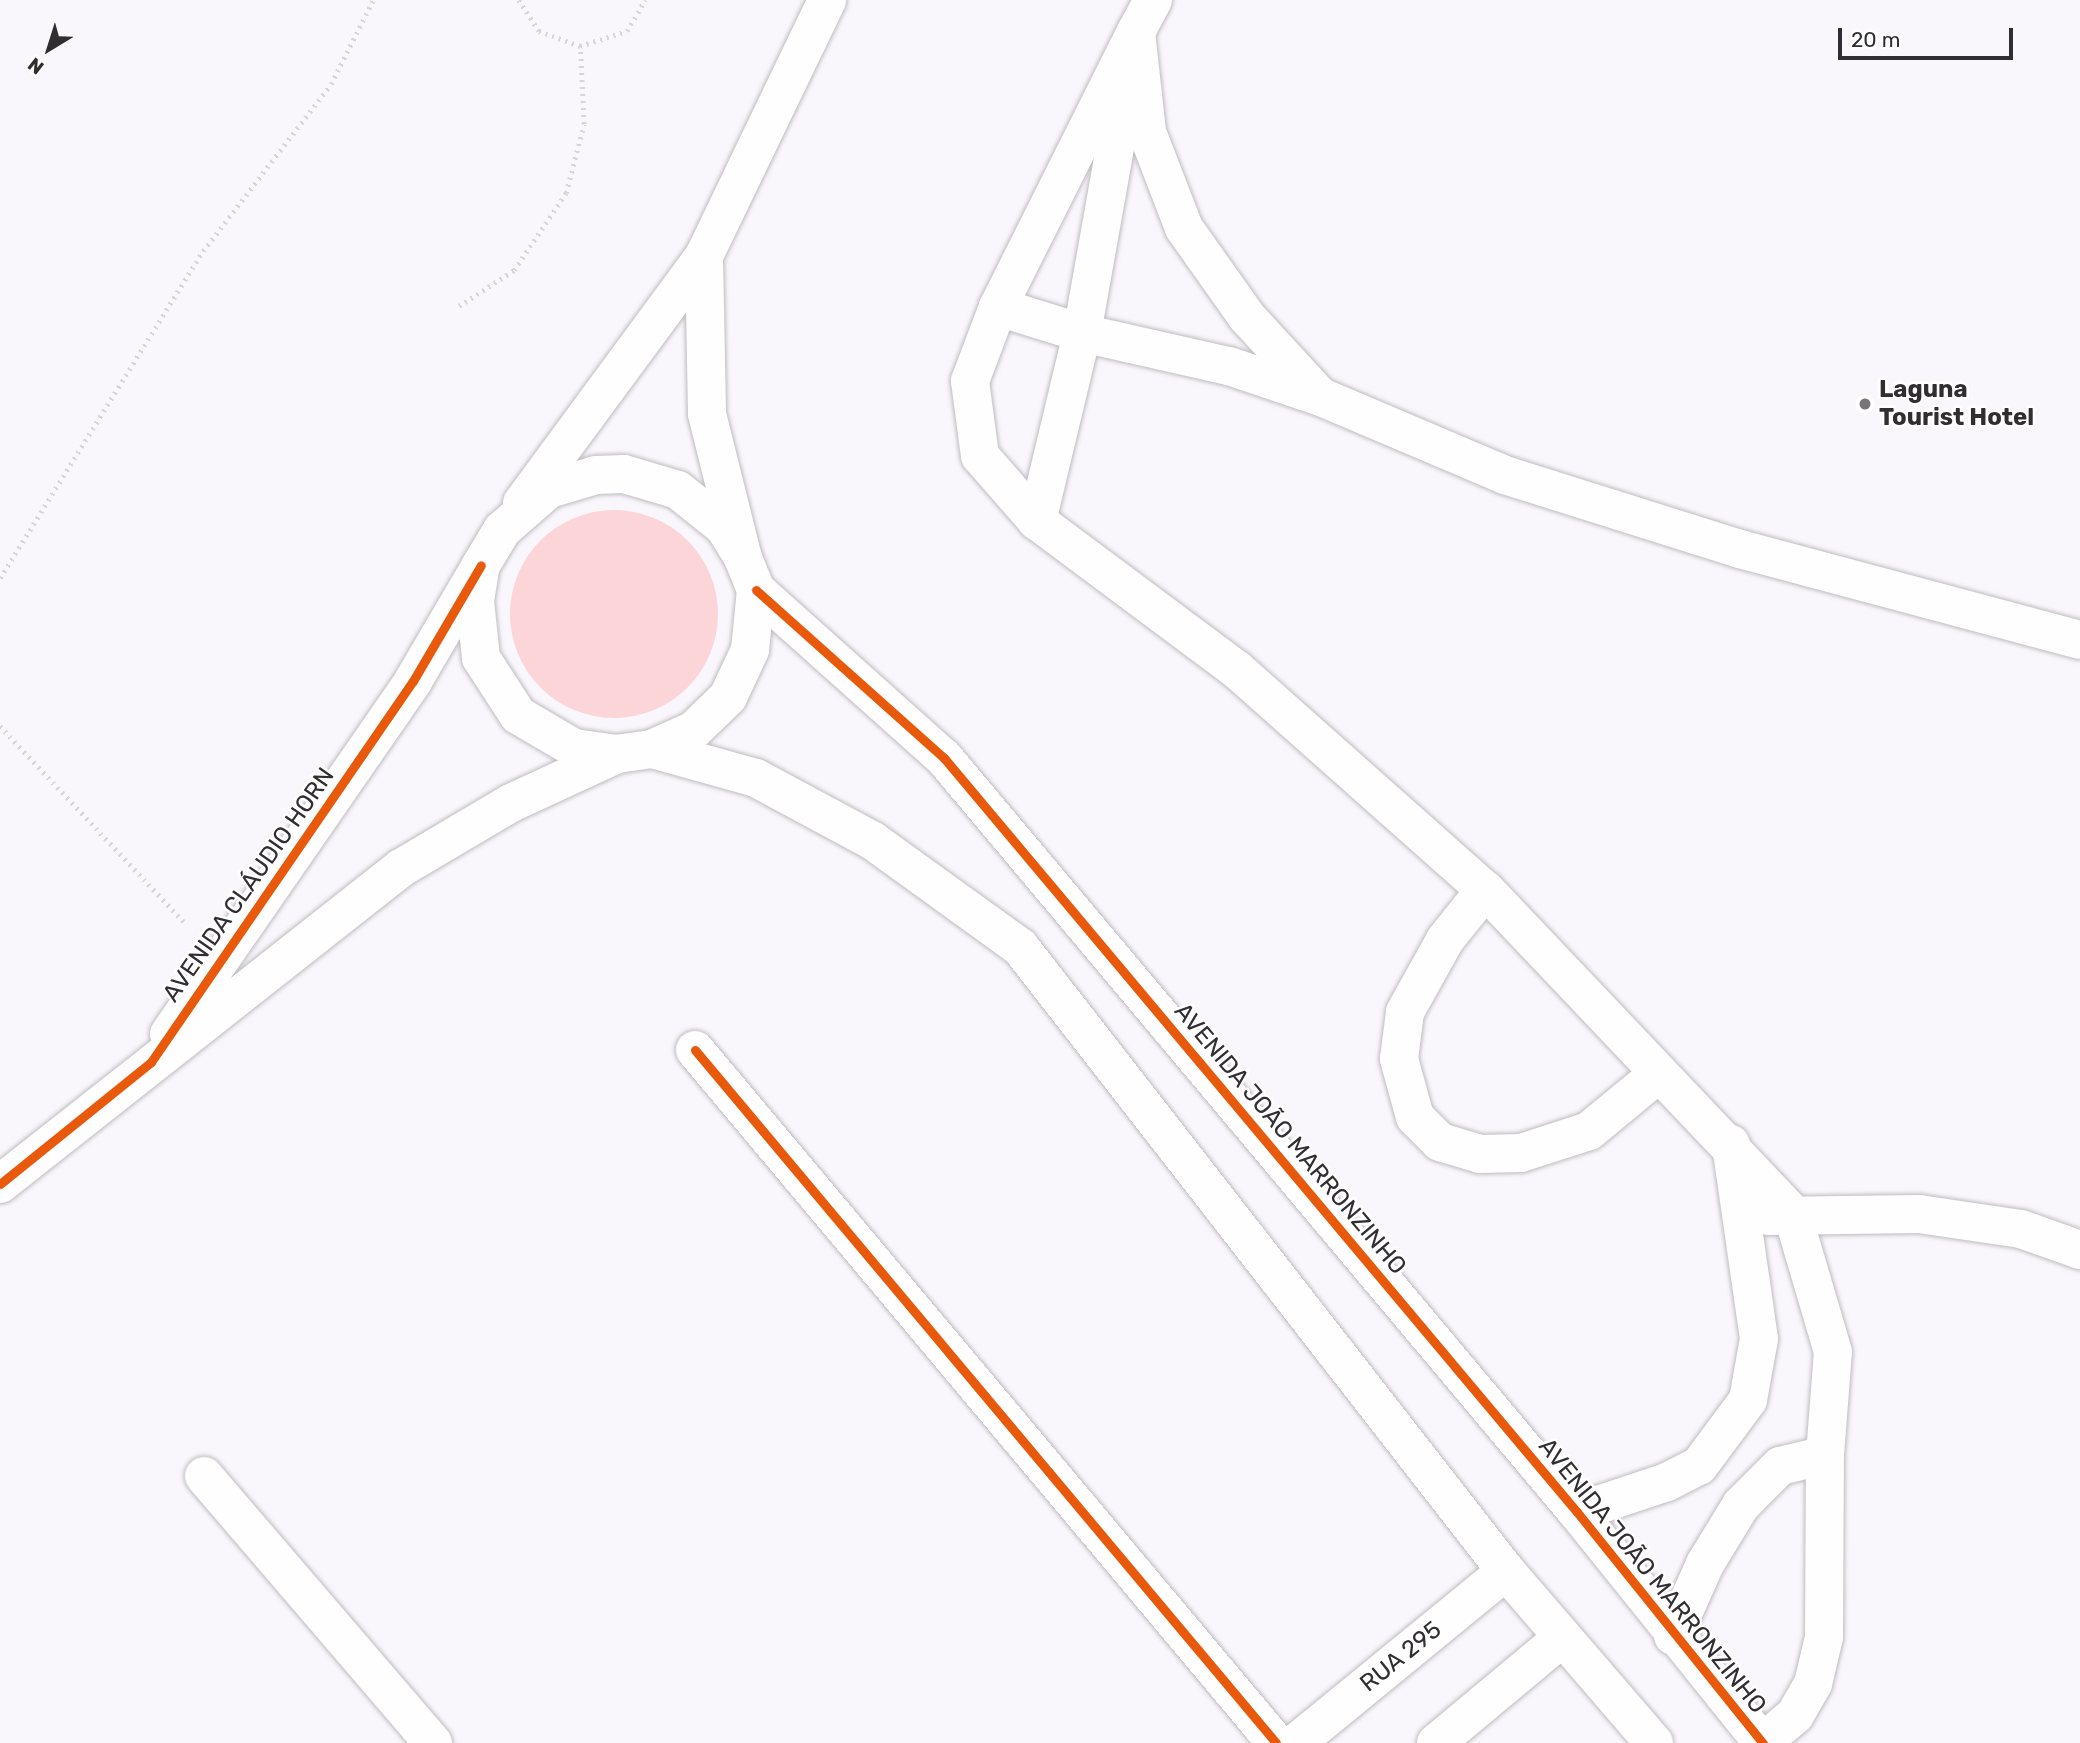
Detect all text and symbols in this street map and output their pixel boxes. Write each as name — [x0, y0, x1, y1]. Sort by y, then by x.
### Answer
north arrow — [14, 14, 84, 84]
scale bar — [1842, 14, 2017, 58]
text: 20 m — [1851, 27, 1900, 52]
text: N — [23, 53, 48, 79]
place label: Laguna Tourist Hotel — [1879, 376, 2034, 432]
marker: Laguna Tourist Hotel — [1857, 396, 1873, 412]
street label: AVENIDA CLÁUDIO HORN — [157, 762, 341, 1008]
street label: AVENIDA JOÃO MARRONZINHO — [1168, 997, 1412, 1281]
street label: AVENIDA JOÃO MARRONZINHO — [1532, 1432, 1772, 1720]
street label: RUA 295 — [1354, 1615, 1448, 1699]

